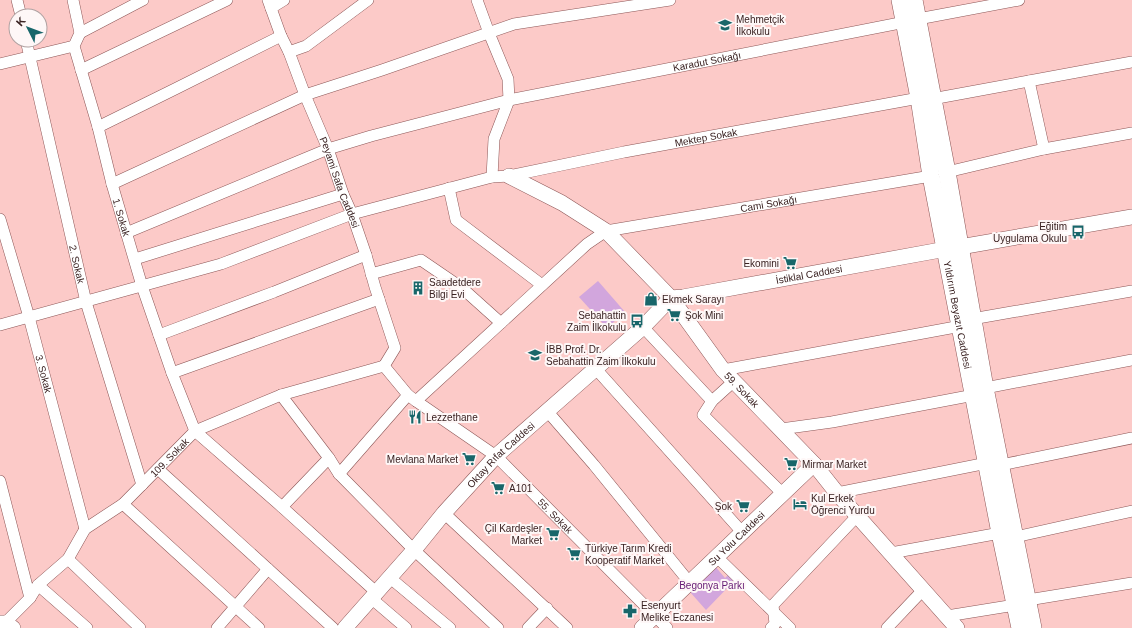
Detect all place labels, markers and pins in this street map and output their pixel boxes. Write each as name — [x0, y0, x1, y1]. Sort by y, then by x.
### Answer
place label: Mehmetçik İlkokulu — [736, 14, 785, 37]
school or university icon: Mehmetçik İlkokulu — [717, 17, 733, 33]
place label: Eğitim Uygulama Okulu — [993, 221, 1067, 244]
bus stop icon: Eğitim Uygulama Okulu — [1070, 224, 1086, 240]
supermarket icon: Ekomini — [782, 255, 798, 271]
place label: Ekomini — [743, 258, 779, 269]
place label: Saadetdere Bilgi Evi — [429, 277, 481, 300]
building icon: Saadetdere Bilgi Evi — [410, 280, 426, 296]
shop icon: Ekmek Sarayı — [643, 291, 659, 307]
place label: Ekmek Sarayı — [662, 294, 724, 305]
supermarket icon: Şok Mini — [666, 307, 682, 323]
place label: Sebahattin Zaim İlkokulu — [567, 310, 626, 333]
place label: Şok Mini — [685, 310, 723, 321]
bus stop icon: Sebahattin Zaim İlkokulu — [629, 313, 645, 329]
place label: İBB Prof. Dr. Sebahattin Zaim İlkokulu — [546, 343, 656, 367]
school or university icon: İBB Prof. Dr. Sebahattin Zaim İlkokulu — [527, 347, 543, 363]
restaurant icon: Lezzethane — [407, 409, 423, 425]
place label: Lezzethane — [426, 412, 478, 423]
supermarket icon: Mevlana Market — [461, 451, 477, 467]
place label: Mevlana Market — [387, 454, 458, 465]
supermarket icon: Mirmar Market — [783, 456, 799, 472]
place label: Mirmar Market — [802, 459, 867, 470]
supermarket icon: A101 — [490, 480, 506, 496]
place label: A101 — [509, 483, 533, 494]
place label: Kul Erkek Öğrenci Yurdu — [811, 493, 875, 516]
hotel icon: Kul Erkek Öğrenci Yurdu — [792, 496, 808, 512]
supermarket icon: Şok — [735, 498, 751, 514]
place label: Şok — [715, 501, 733, 512]
place label: Çil Kardeşler Market — [485, 523, 543, 546]
supermarket icon: Çil Kardeşler Market — [545, 526, 561, 542]
place label: Türkiye Tarım Kredi Kooperatif Market — [585, 543, 672, 566]
supermarket icon: Türkiye Tarım Kredi Kooperatif Market — [566, 546, 582, 562]
place label: Esenyurt Melike Eczanesi — [641, 600, 713, 623]
pharmacy icon: Esenyurt Melike Eczanesi — [622, 603, 638, 619]

